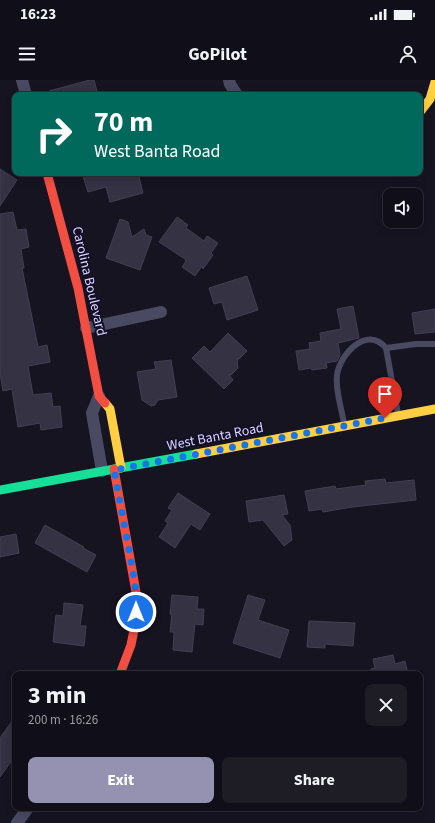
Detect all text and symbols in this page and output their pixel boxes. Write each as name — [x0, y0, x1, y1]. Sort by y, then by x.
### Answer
text: 16:23 — [20, 4, 56, 25]
text: GoPilot — [188, 42, 247, 67]
icon: menu — [16, 43, 38, 65]
icon: person — [397, 43, 419, 65]
text: 70 m — [94, 102, 153, 142]
icon: right — [28, 108, 80, 160]
text: West Banta Road — [94, 139, 220, 164]
map controls — [383, 188, 423, 228]
button: sound — [383, 188, 423, 228]
street label: Carolina Boulevard — [67, 225, 111, 338]
pin — [368, 377, 402, 418]
icon: arrive — [374, 383, 396, 405]
street label: West Banta Road — [165, 418, 265, 456]
position arrow — [115, 591, 157, 633]
text: 3 min — [28, 678, 86, 713]
button: close — [365, 684, 407, 726]
text: 200 m · 16:26 — [28, 711, 98, 729]
button: Exit — [28, 757, 214, 803]
button: Share — [222, 757, 407, 803]

